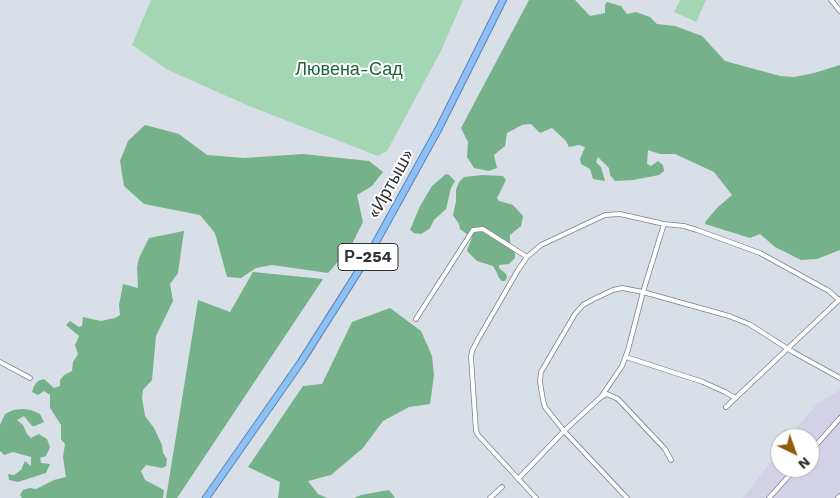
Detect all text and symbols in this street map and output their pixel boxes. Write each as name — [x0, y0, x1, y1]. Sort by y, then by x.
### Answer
park label: Лювена-Сад — [295, 59, 403, 81]
street label: «Иртыш» — [363, 146, 419, 222]
road number: Р-254 — [338, 243, 398, 270]
north arrow — [770, 428, 820, 478]
text: N — [795, 454, 814, 473]

